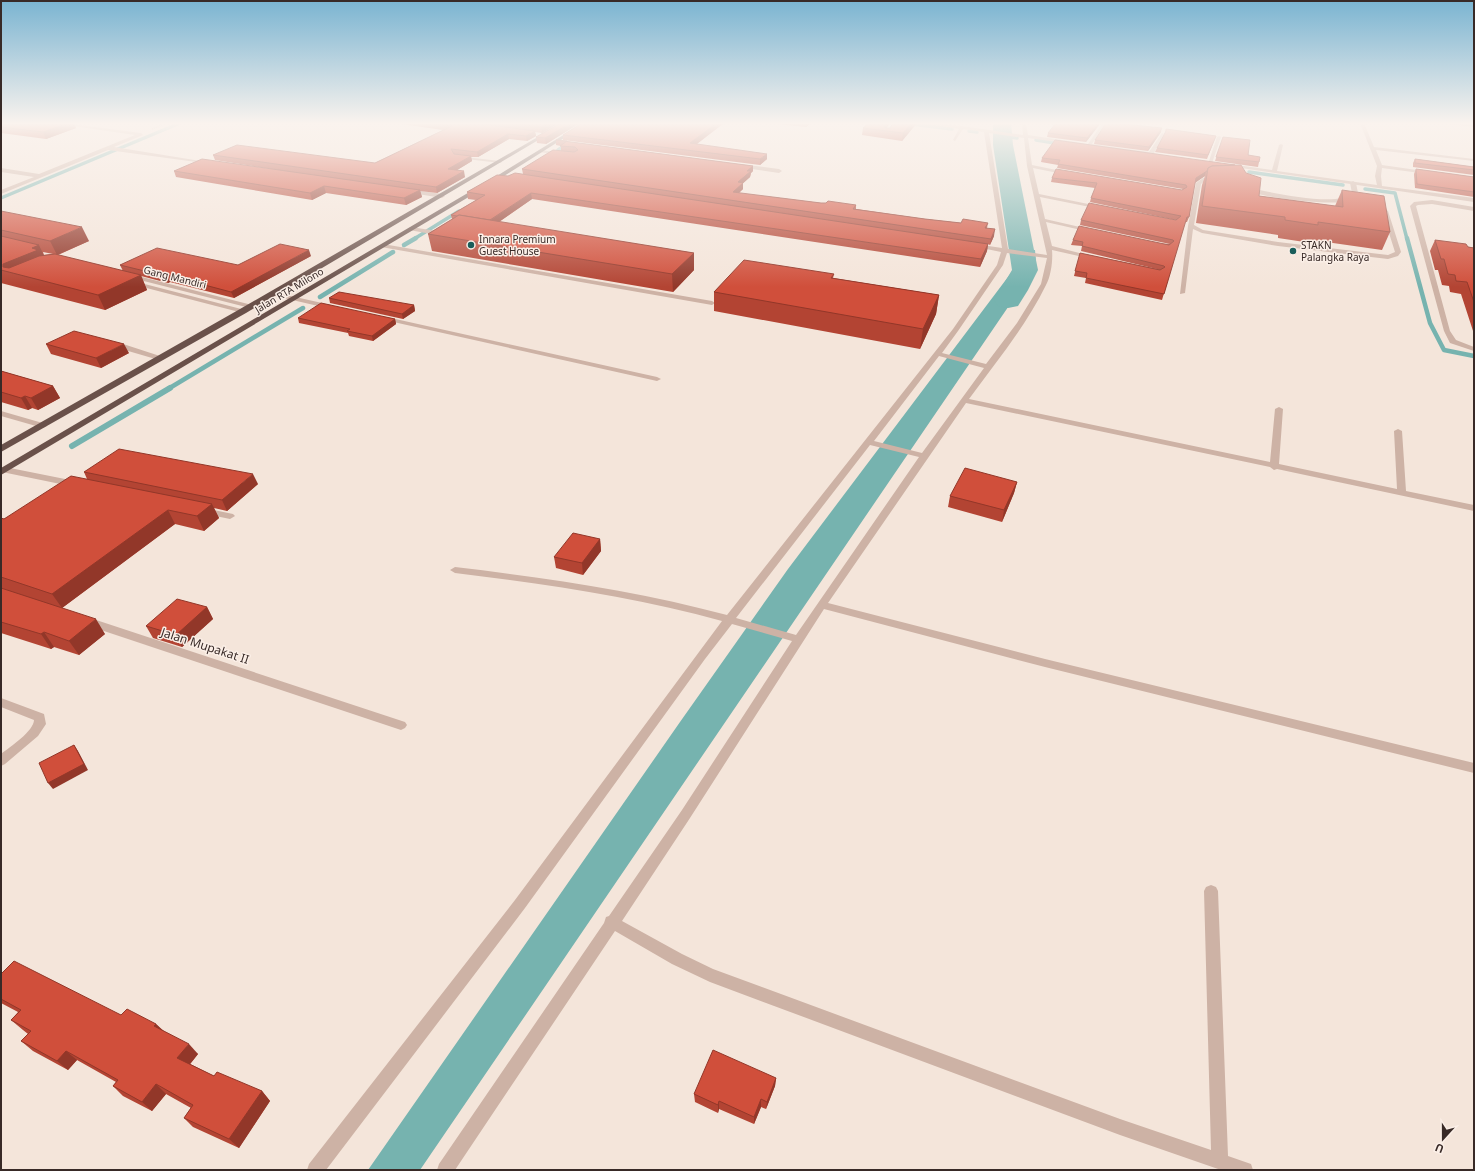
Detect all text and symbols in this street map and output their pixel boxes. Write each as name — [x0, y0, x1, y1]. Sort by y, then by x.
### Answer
place label: Innara Premium Guest House — [479, 232, 556, 258]
place label: STAKN Palangka Raya — [1301, 238, 1369, 264]
marker: Innara Premium Guest House — [466, 240, 476, 250]
marker: STAKN Palangka Raya — [1288, 246, 1298, 256]
street label: Gang Mandiri — [142, 262, 208, 292]
street label: Jalan RTA Milono — [251, 264, 326, 317]
street label: Jalan Mupakat II — [158, 623, 251, 668]
north arrow — [1423, 1119, 1463, 1159]
text: U — [1433, 1140, 1446, 1157]

